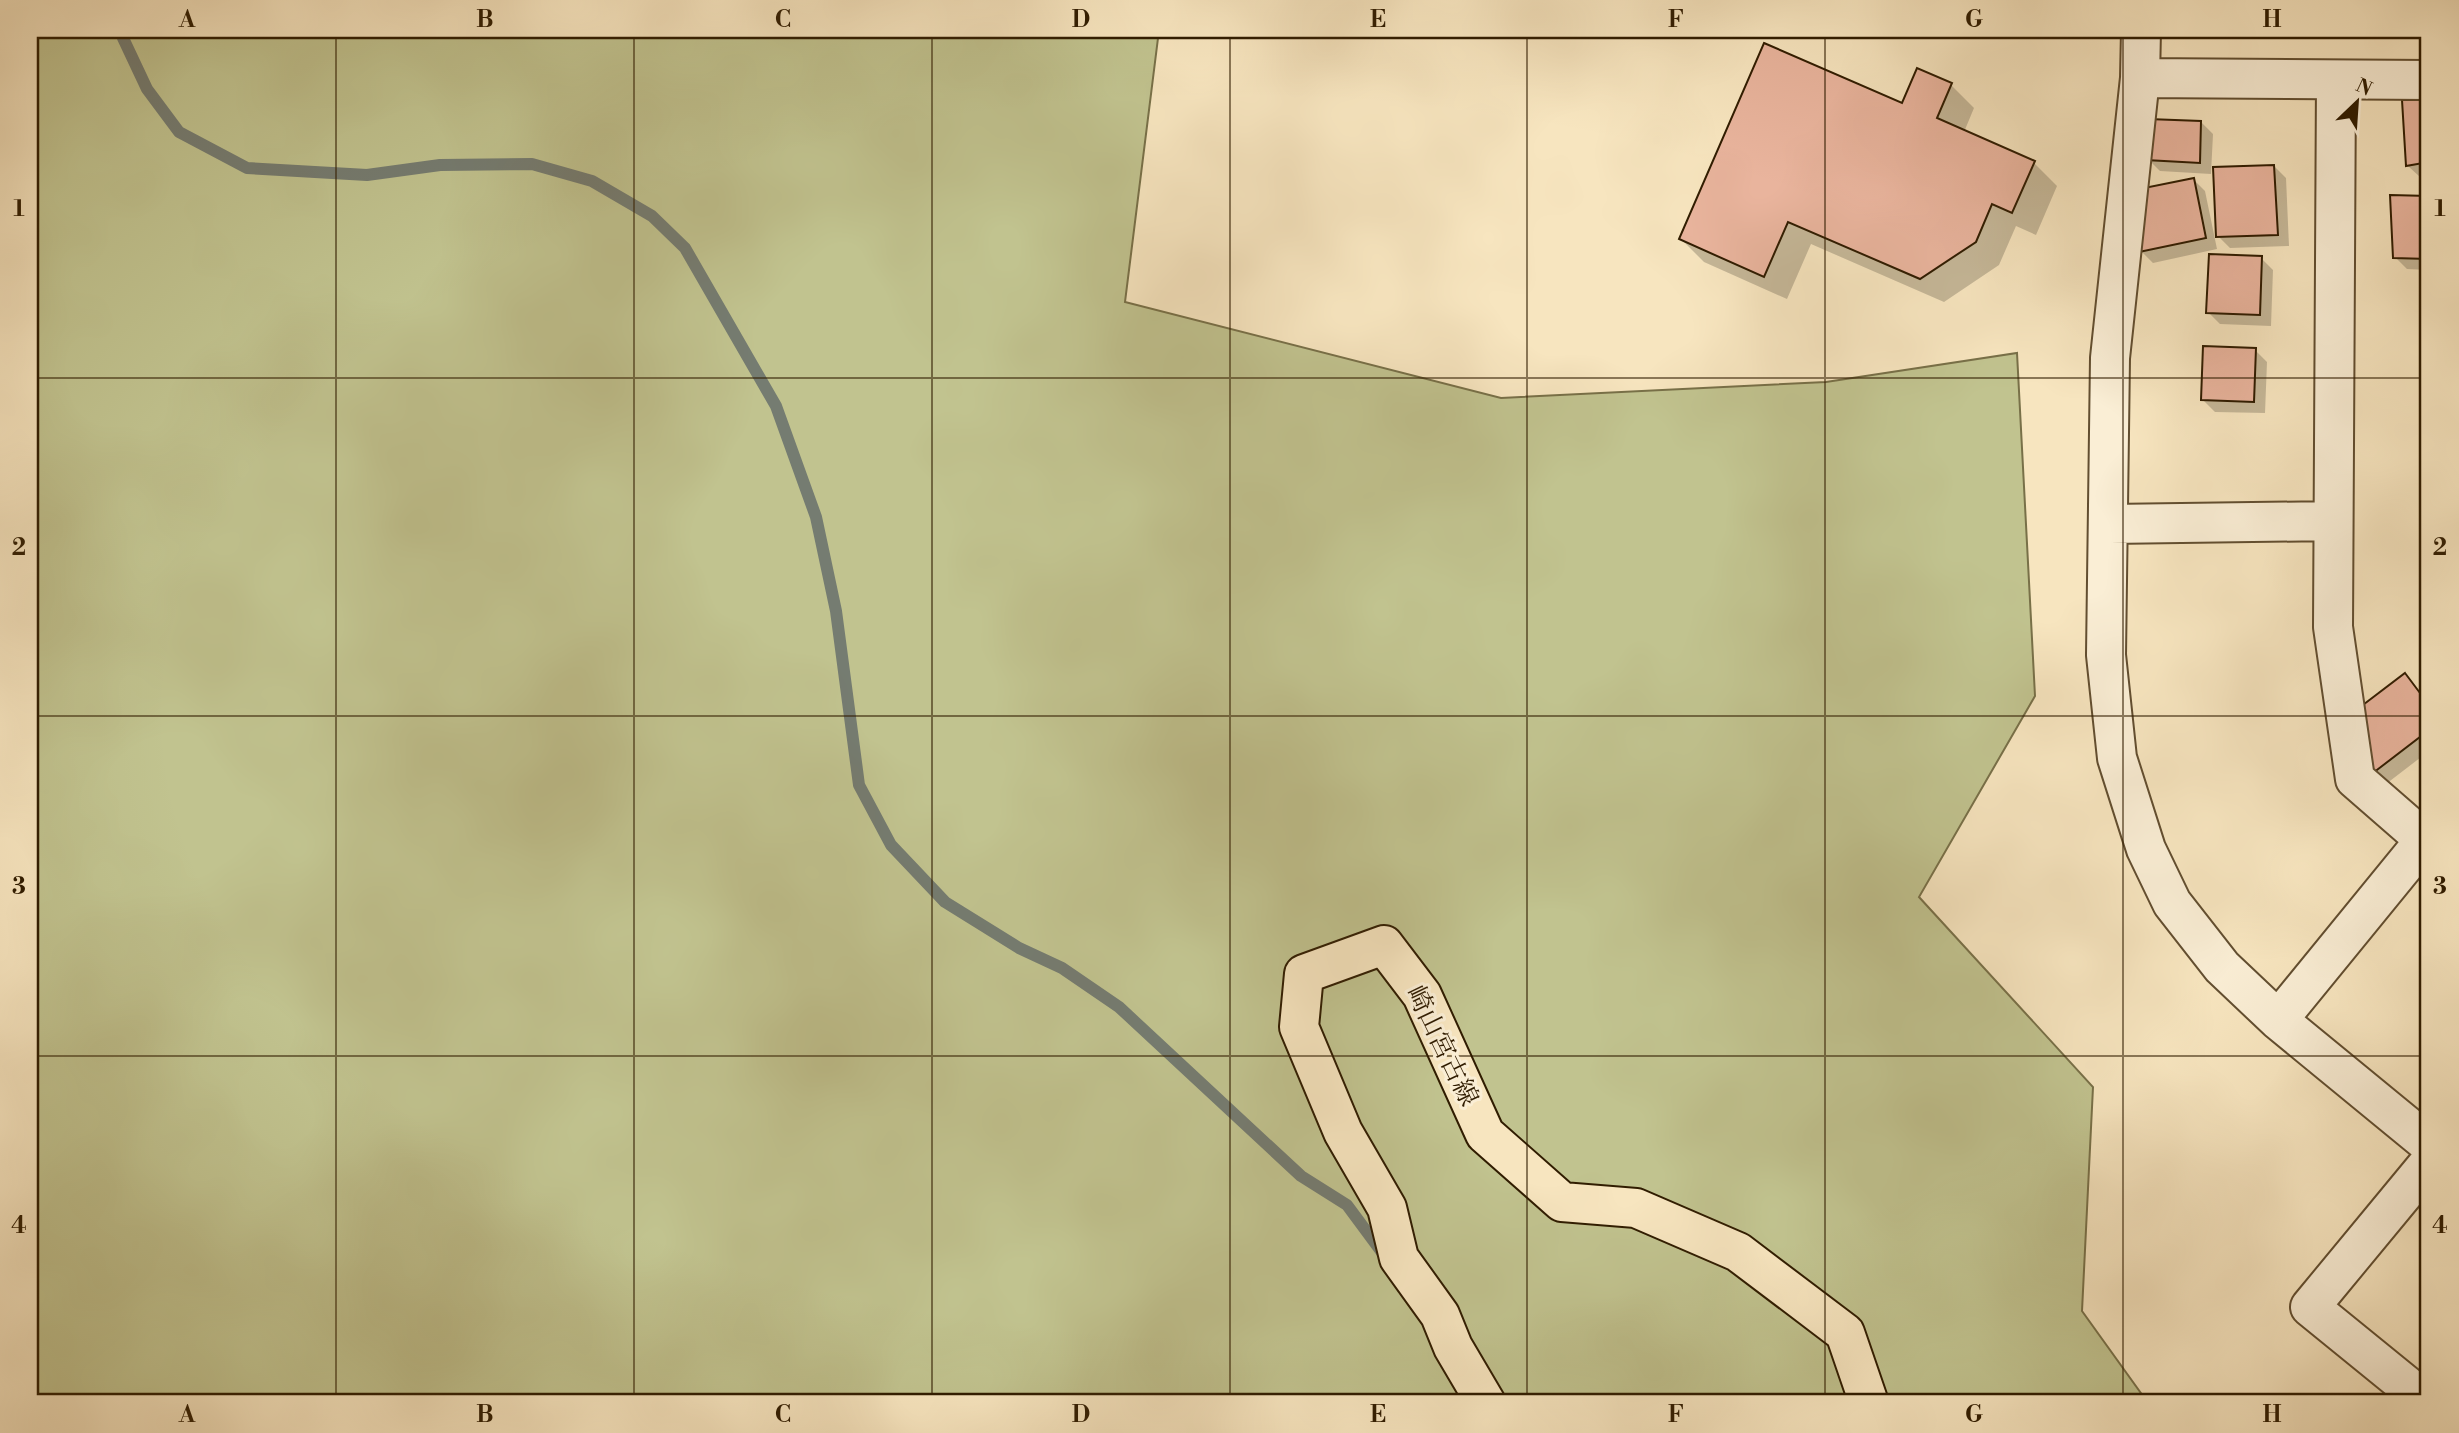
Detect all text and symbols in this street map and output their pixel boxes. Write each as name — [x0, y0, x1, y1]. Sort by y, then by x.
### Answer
text: A — [178, 6, 196, 34]
text: B — [476, 6, 494, 34]
text: C — [775, 6, 791, 34]
text: D — [1072, 6, 1090, 34]
text: E — [1370, 6, 1386, 34]
text: F — [1668, 6, 1684, 34]
text: G — [1965, 6, 1983, 34]
text: H — [2263, 6, 2282, 34]
north arrow — [2322, 66, 2392, 136]
text: N — [2352, 73, 2376, 102]
text: 1 — [13, 195, 25, 223]
text: 1 — [2434, 195, 2446, 223]
text: 2 — [12, 534, 26, 562]
text: 2 — [2433, 534, 2447, 562]
text: 3 — [12, 873, 26, 901]
text: 3 — [2433, 873, 2447, 901]
street label: 崎山宮古線 — [1399, 981, 1485, 1111]
text: 4 — [11, 1212, 27, 1240]
text: 4 — [2432, 1212, 2448, 1240]
text: A — [178, 1401, 196, 1429]
text: B — [476, 1401, 494, 1429]
text: C — [775, 1401, 791, 1429]
text: D — [1072, 1401, 1090, 1429]
text: E — [1370, 1401, 1386, 1429]
text: F — [1668, 1401, 1684, 1429]
text: G — [1965, 1401, 1983, 1429]
text: H — [2263, 1401, 2282, 1429]

